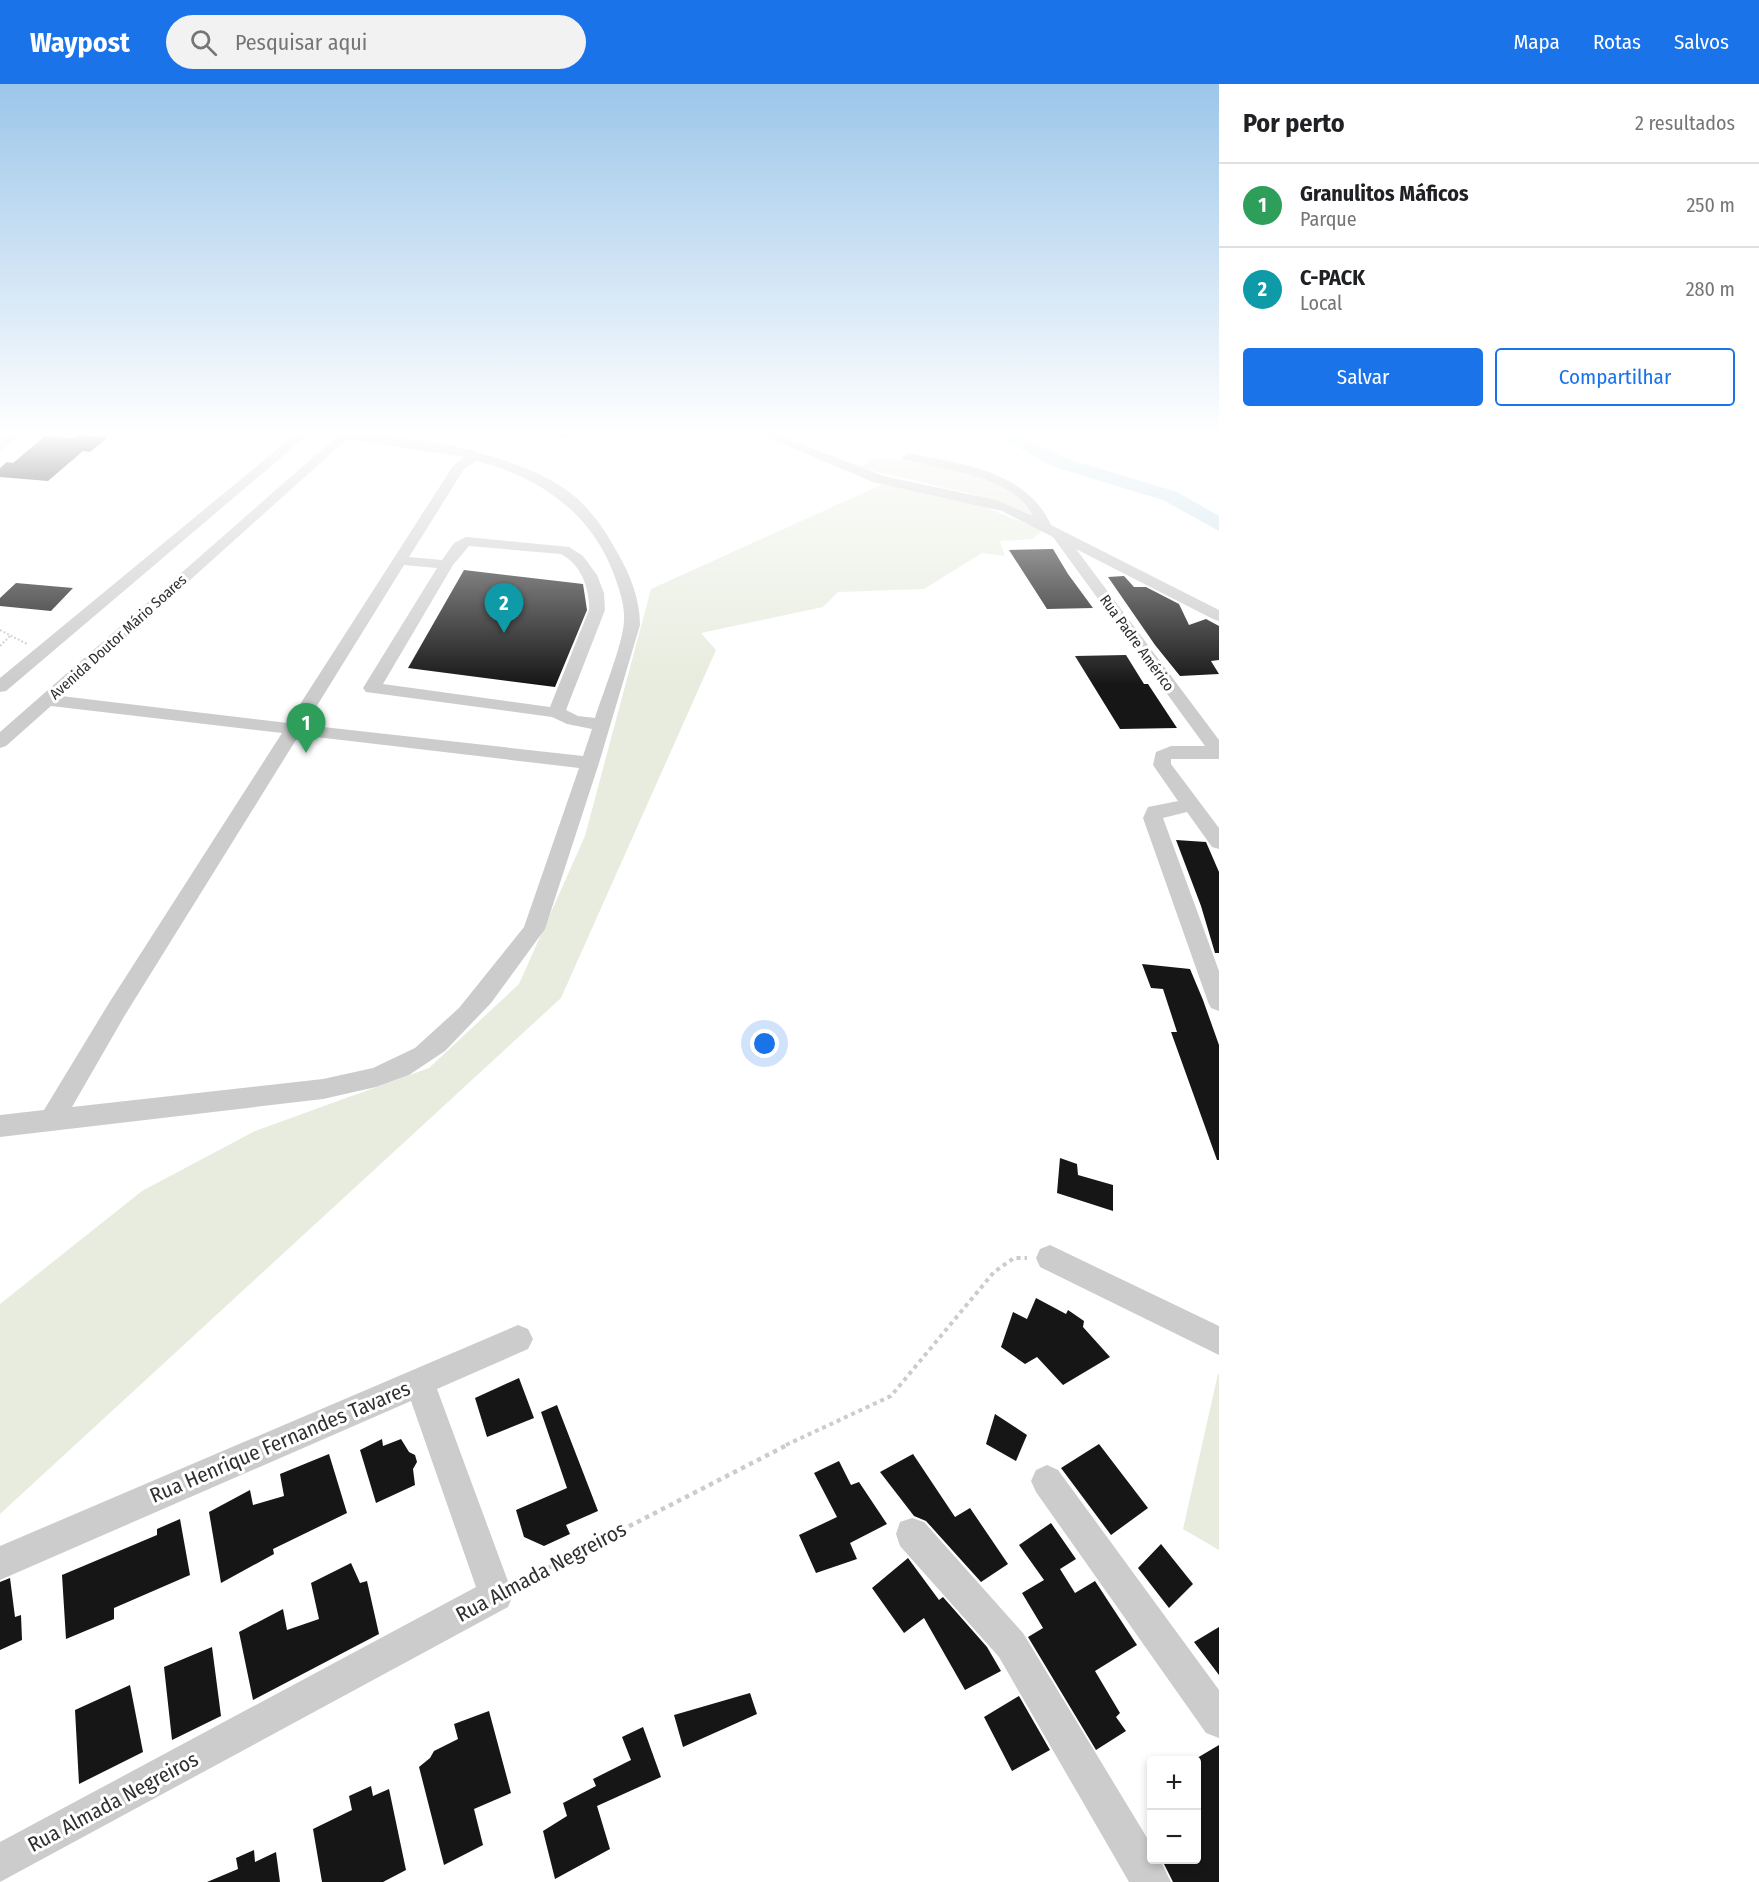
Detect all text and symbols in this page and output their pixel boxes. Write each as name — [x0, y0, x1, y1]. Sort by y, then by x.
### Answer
search box — [166, 15, 586, 69]
text: Waypost — [30, 26, 130, 59]
icon: search — [187, 26, 220, 59]
text: Pesquisar aqui — [235, 29, 367, 56]
text: Mapa — [1513, 29, 1560, 55]
text: Rotas — [1593, 29, 1641, 55]
text: Salvos — [1674, 29, 1729, 55]
text: Por perto — [1243, 108, 1345, 139]
text: 2 resultados — [1635, 111, 1735, 135]
text: Granulitos Máficos — [1300, 180, 1469, 207]
text: 1 — [1258, 193, 1267, 217]
text: 250 m — [1687, 193, 1735, 217]
text: Parque — [1300, 207, 1357, 231]
text: C-PACK — [1300, 264, 1365, 291]
text: 2 — [1258, 277, 1267, 301]
text: 280 m — [1686, 277, 1735, 301]
text: Local — [1300, 291, 1342, 315]
button: Salvar — [1243, 348, 1483, 406]
button: Compartilhar — [1495, 348, 1735, 406]
street label: Avenida Doutor Mário Soares — [46, 571, 190, 703]
pin: 2 — [484, 584, 524, 633]
street label: Rua Padre Américo — [1096, 591, 1178, 695]
pin: 1 — [286, 704, 326, 753]
your location — [750, 1029, 779, 1058]
street label: Rua Henrique Fernandes Tavares — [146, 1375, 414, 1509]
street label: Rua Almada Negreiros — [451, 1516, 631, 1628]
street label: Rua Almada Negreiros — [23, 1746, 203, 1858]
map controls — [1147, 1756, 1201, 1864]
button: + — [1147, 1756, 1201, 1810]
button: − — [1147, 1810, 1201, 1864]

